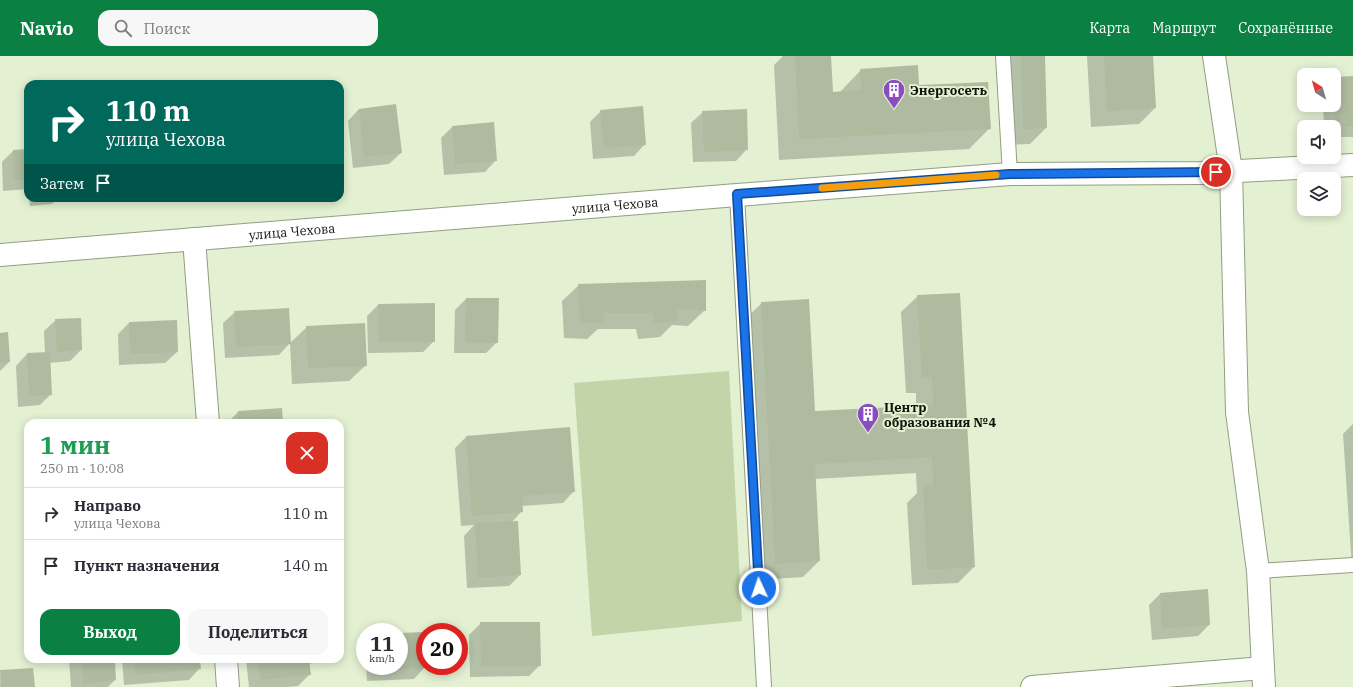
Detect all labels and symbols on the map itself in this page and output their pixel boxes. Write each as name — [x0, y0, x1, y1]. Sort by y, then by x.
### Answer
north arrow — [1297, 68, 1341, 112]
building icon: Энергосеть — [881, 77, 907, 110]
place label: Энергосеть — [910, 82, 988, 99]
pin — [1199, 155, 1233, 189]
street label: улица Чехова — [571, 193, 659, 217]
street label: улица Чехова — [248, 220, 336, 244]
place label: Центр образования №4 — [884, 399, 996, 431]
building icon: Центр образования №4 — [855, 401, 881, 434]
position arrow — [738, 567, 780, 609]
speed limit sign: 20 — [416, 623, 468, 675]

